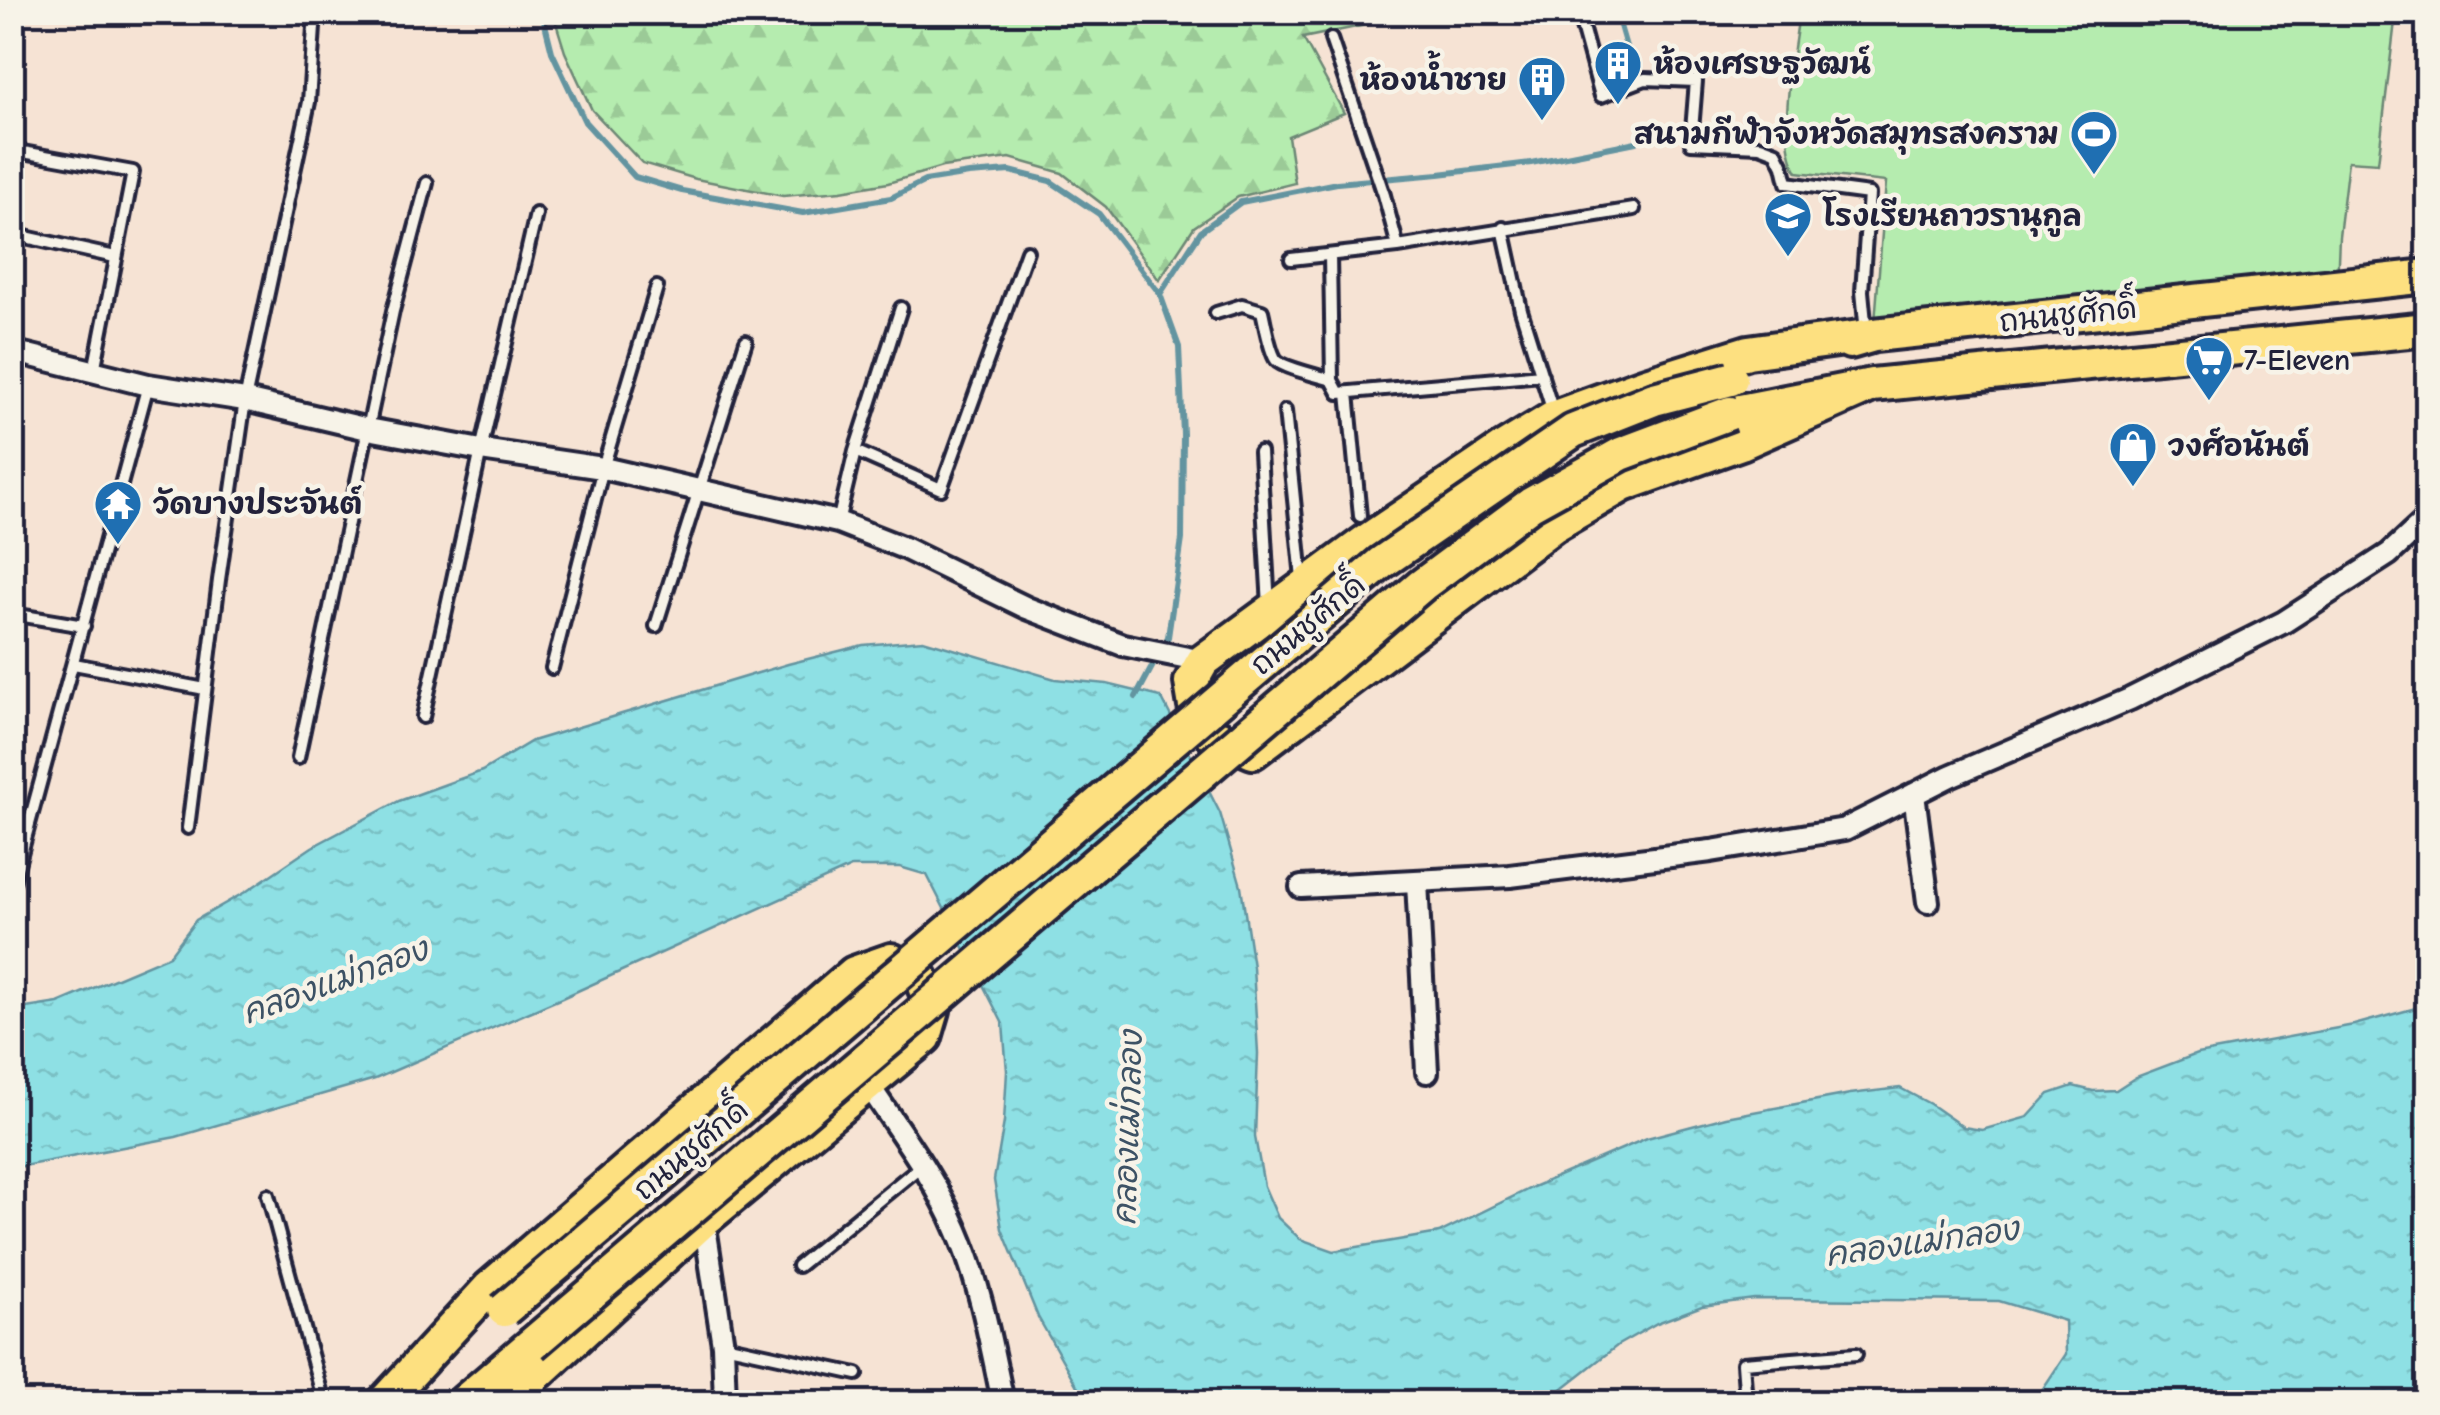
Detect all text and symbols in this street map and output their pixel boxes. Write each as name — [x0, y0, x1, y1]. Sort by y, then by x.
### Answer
building icon: ห้องเศรษฐวัฒน์ — [1592, 38, 1644, 106]
place label: ห้องเศรษฐวัฒน์ — [1653, 45, 1871, 84]
place label: ห้องน้ำชาย — [1359, 50, 1507, 98]
building icon: ห้องน้ำชาย — [1516, 54, 1568, 122]
sports icon: สนามกีฬาจังหวัดสมุทรสงคราม — [2068, 108, 2120, 176]
place label: สนามกีฬาจังหวัดสมุทรสงคราม — [1634, 115, 2059, 155]
school or university icon: โรงเรียนถาวรานุกูล — [1762, 190, 1814, 258]
place label: โรงเรียนถาวรานุกูล — [1822, 196, 2082, 237]
street label: ถนนชูศักดิ์ — [1996, 280, 2139, 344]
supermarket icon: 7-Eleven — [2183, 334, 2235, 402]
place label: 7-Eleven — [2244, 343, 2350, 378]
shop icon: วงศ์อนันต์ — [2107, 420, 2159, 488]
place label: วงศ์อนันต์ — [2168, 427, 2310, 464]
temple icon: วัดบางประจันต์ — [92, 478, 144, 546]
place label: วัดบางประจันต์ — [153, 485, 362, 522]
street label: ถนนชูศักดิ์ — [1237, 559, 1375, 686]
water label: คลองแม่กลอง — [237, 928, 435, 1032]
water label: คลองแม่กลอง — [1104, 1027, 1150, 1226]
street label: ถนนชูศักดิ์ — [620, 1084, 758, 1211]
water label: คลองแม่กลอง — [1823, 1208, 2024, 1274]

